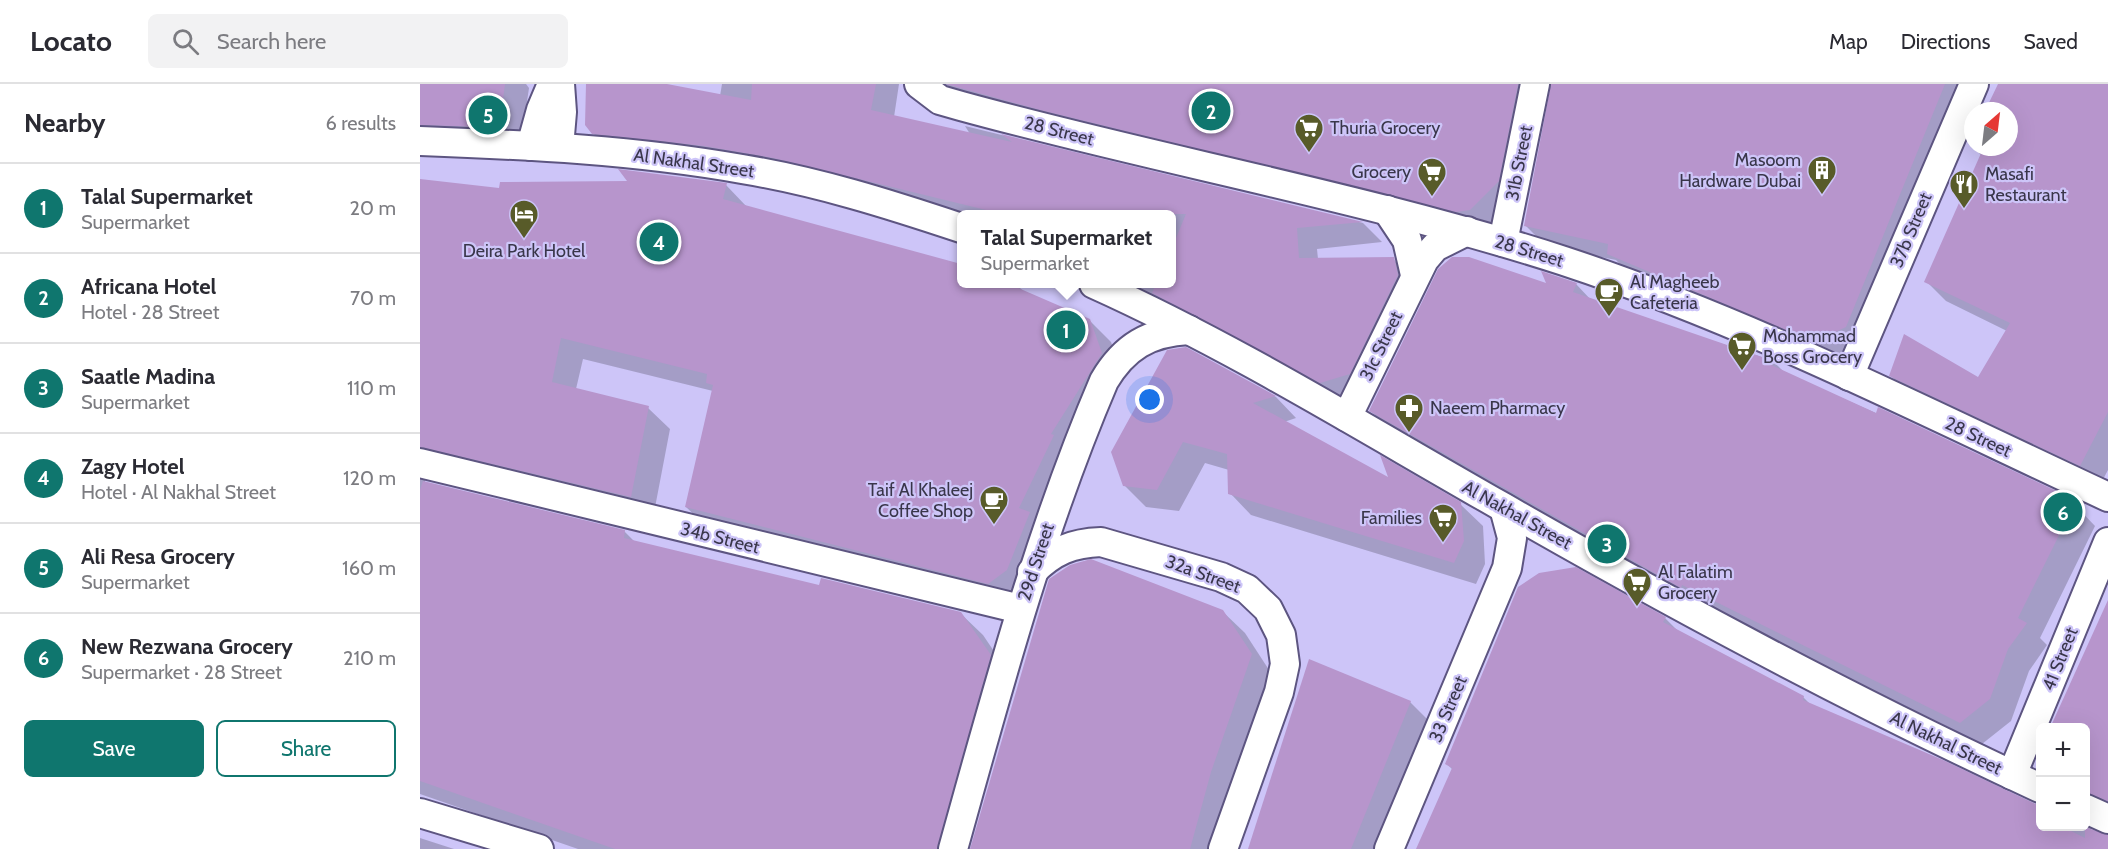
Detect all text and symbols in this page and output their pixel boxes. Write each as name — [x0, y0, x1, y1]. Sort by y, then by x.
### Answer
search box — [148, 14, 568, 68]
text: Locato — [30, 24, 112, 58]
icon: search — [169, 25, 202, 58]
text: Search here — [217, 28, 326, 55]
text: Map — [1829, 29, 1868, 54]
text: Directions — [1901, 29, 1990, 54]
text: Saved — [2023, 29, 2078, 54]
pin: 2 — [1192, 88, 1230, 134]
pin: 5 — [468, 93, 508, 138]
north arrow — [1964, 102, 2018, 156]
text: Nearby — [24, 107, 105, 139]
text: 6 results — [325, 111, 396, 135]
street label: 28 Street — [1022, 112, 1096, 150]
supermarket icon: Thuria Grocery — [1293, 112, 1325, 154]
place label: Thuria Grocery — [1330, 117, 1440, 139]
street label: 31b Street — [1501, 124, 1537, 202]
street label: Al Nakhal Street — [632, 144, 756, 182]
place label: Masoom Hardware Dubai — [1679, 149, 1801, 192]
building icon: Masoom Hardware Dubai — [1806, 154, 1838, 196]
supermarket icon: Grocery — [1416, 156, 1448, 198]
place label: Grocery — [1352, 161, 1411, 183]
place label: Masafi Restaurant — [1985, 163, 2067, 206]
restaurant icon: Masafi Restaurant — [1948, 168, 1980, 210]
text: Talal Supermarket — [81, 183, 253, 210]
street label: 37b Street — [1885, 189, 1937, 271]
text: 1 — [40, 196, 47, 220]
text: 20 m — [350, 196, 396, 220]
hotel icon: Deira Park Hotel — [508, 198, 540, 240]
text: Supermarket — [81, 210, 190, 234]
popup — [957, 210, 1176, 288]
pin: 4 — [640, 220, 678, 264]
text: Talal Supermarket — [981, 224, 1152, 251]
street label: 28 Street — [1492, 230, 1566, 272]
place label: Deira Park Hotel — [463, 240, 586, 262]
text: Supermarket — [981, 251, 1089, 275]
place label: Al Magheeb Cafeteria — [1630, 271, 1720, 314]
text: Africana Hotel — [81, 273, 216, 300]
cafe icon: Al Magheeb Cafeteria — [1593, 276, 1625, 318]
text: 2 — [38, 286, 49, 310]
text: 70 m — [350, 286, 396, 310]
text: Hotel · 28 Street — [81, 300, 220, 324]
pin: 1 — [1046, 308, 1086, 352]
street label: 31c Street — [1355, 308, 1407, 384]
place label: Mohammad Boss Grocery — [1763, 325, 1862, 368]
supermarket icon: Mohammad Boss Grocery — [1726, 330, 1758, 372]
text: Saatle Madina — [81, 363, 215, 390]
text: 3 — [38, 376, 49, 400]
text: 110 m — [347, 376, 396, 400]
your location — [1135, 385, 1164, 414]
text: Supermarket — [81, 390, 190, 414]
pharmacy icon: Naeem Pharmacy — [1393, 392, 1425, 434]
place label: Naeem Pharmacy — [1430, 397, 1565, 419]
street label: 28 Street — [1941, 412, 2015, 462]
text: Zagy Hotel — [81, 453, 184, 480]
text: 4 — [37, 466, 50, 490]
text: 120 m — [343, 466, 396, 490]
street label: Al Nakhal Street — [1459, 476, 1575, 554]
place label: Taif Al Khaleej Coffee Shop — [868, 479, 973, 522]
text: Hotel · Al Nakhal Street — [81, 480, 276, 504]
cafe icon: Taif Al Khaleej Coffee Shop — [978, 484, 1010, 526]
pin: 6 — [2044, 490, 2082, 534]
supermarket icon: Families — [1427, 502, 1459, 544]
place label: Families — [1361, 507, 1422, 529]
street label: 34b Street — [678, 518, 762, 558]
street label: 29d Street — [1013, 521, 1059, 603]
pin: 3 — [1588, 522, 1626, 566]
text: Ali Resa Grocery — [81, 543, 235, 570]
street label: 32a Street — [1163, 550, 1243, 598]
text: 5 — [38, 556, 49, 580]
text: 160 m — [342, 556, 396, 580]
place label: Al Falatim Grocery — [1658, 561, 1733, 604]
supermarket icon: Al Falatim Grocery — [1621, 566, 1653, 608]
text: Supermarket — [81, 570, 190, 594]
street label: 41 Street — [2037, 624, 2083, 694]
text: New Rezwana Grocery — [81, 633, 293, 660]
text: 6 — [38, 646, 49, 670]
text: 210 m — [343, 646, 396, 670]
text: Supermarket · 28 Street — [81, 660, 282, 684]
street label: 33 Street — [1424, 673, 1472, 745]
street label: Al Nakhal Street — [1887, 706, 2005, 780]
button: Save — [24, 720, 204, 777]
button: Share — [216, 720, 396, 777]
map controls — [2036, 723, 2090, 831]
button: + — [2036, 723, 2090, 777]
button: − — [2036, 777, 2090, 831]

